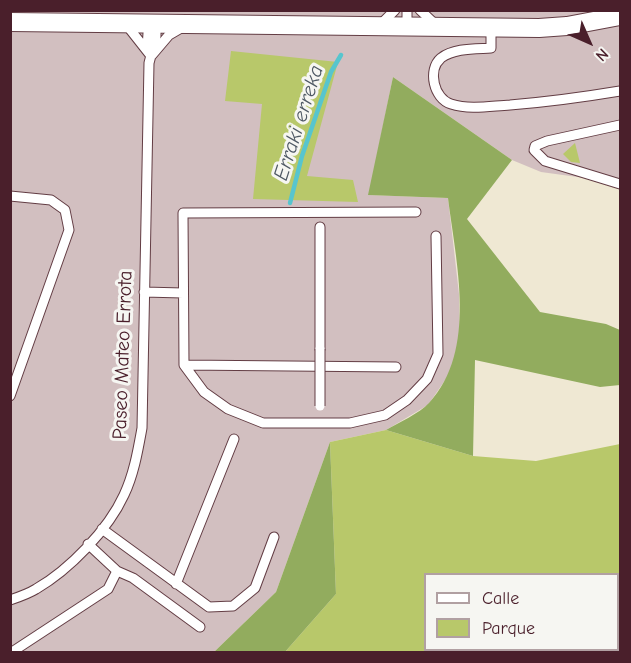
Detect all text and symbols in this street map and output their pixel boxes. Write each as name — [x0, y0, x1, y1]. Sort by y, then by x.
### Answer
north arrow — [559, 12, 619, 72]
text: N — [592, 45, 612, 65]
water label: Erraki erreka — [269, 62, 329, 184]
street label: Paseo Mateo Errota — [108, 270, 138, 440]
legend — [424, 573, 619, 651]
text: Calle — [482, 588, 519, 609]
text: Parque — [482, 618, 535, 639]

